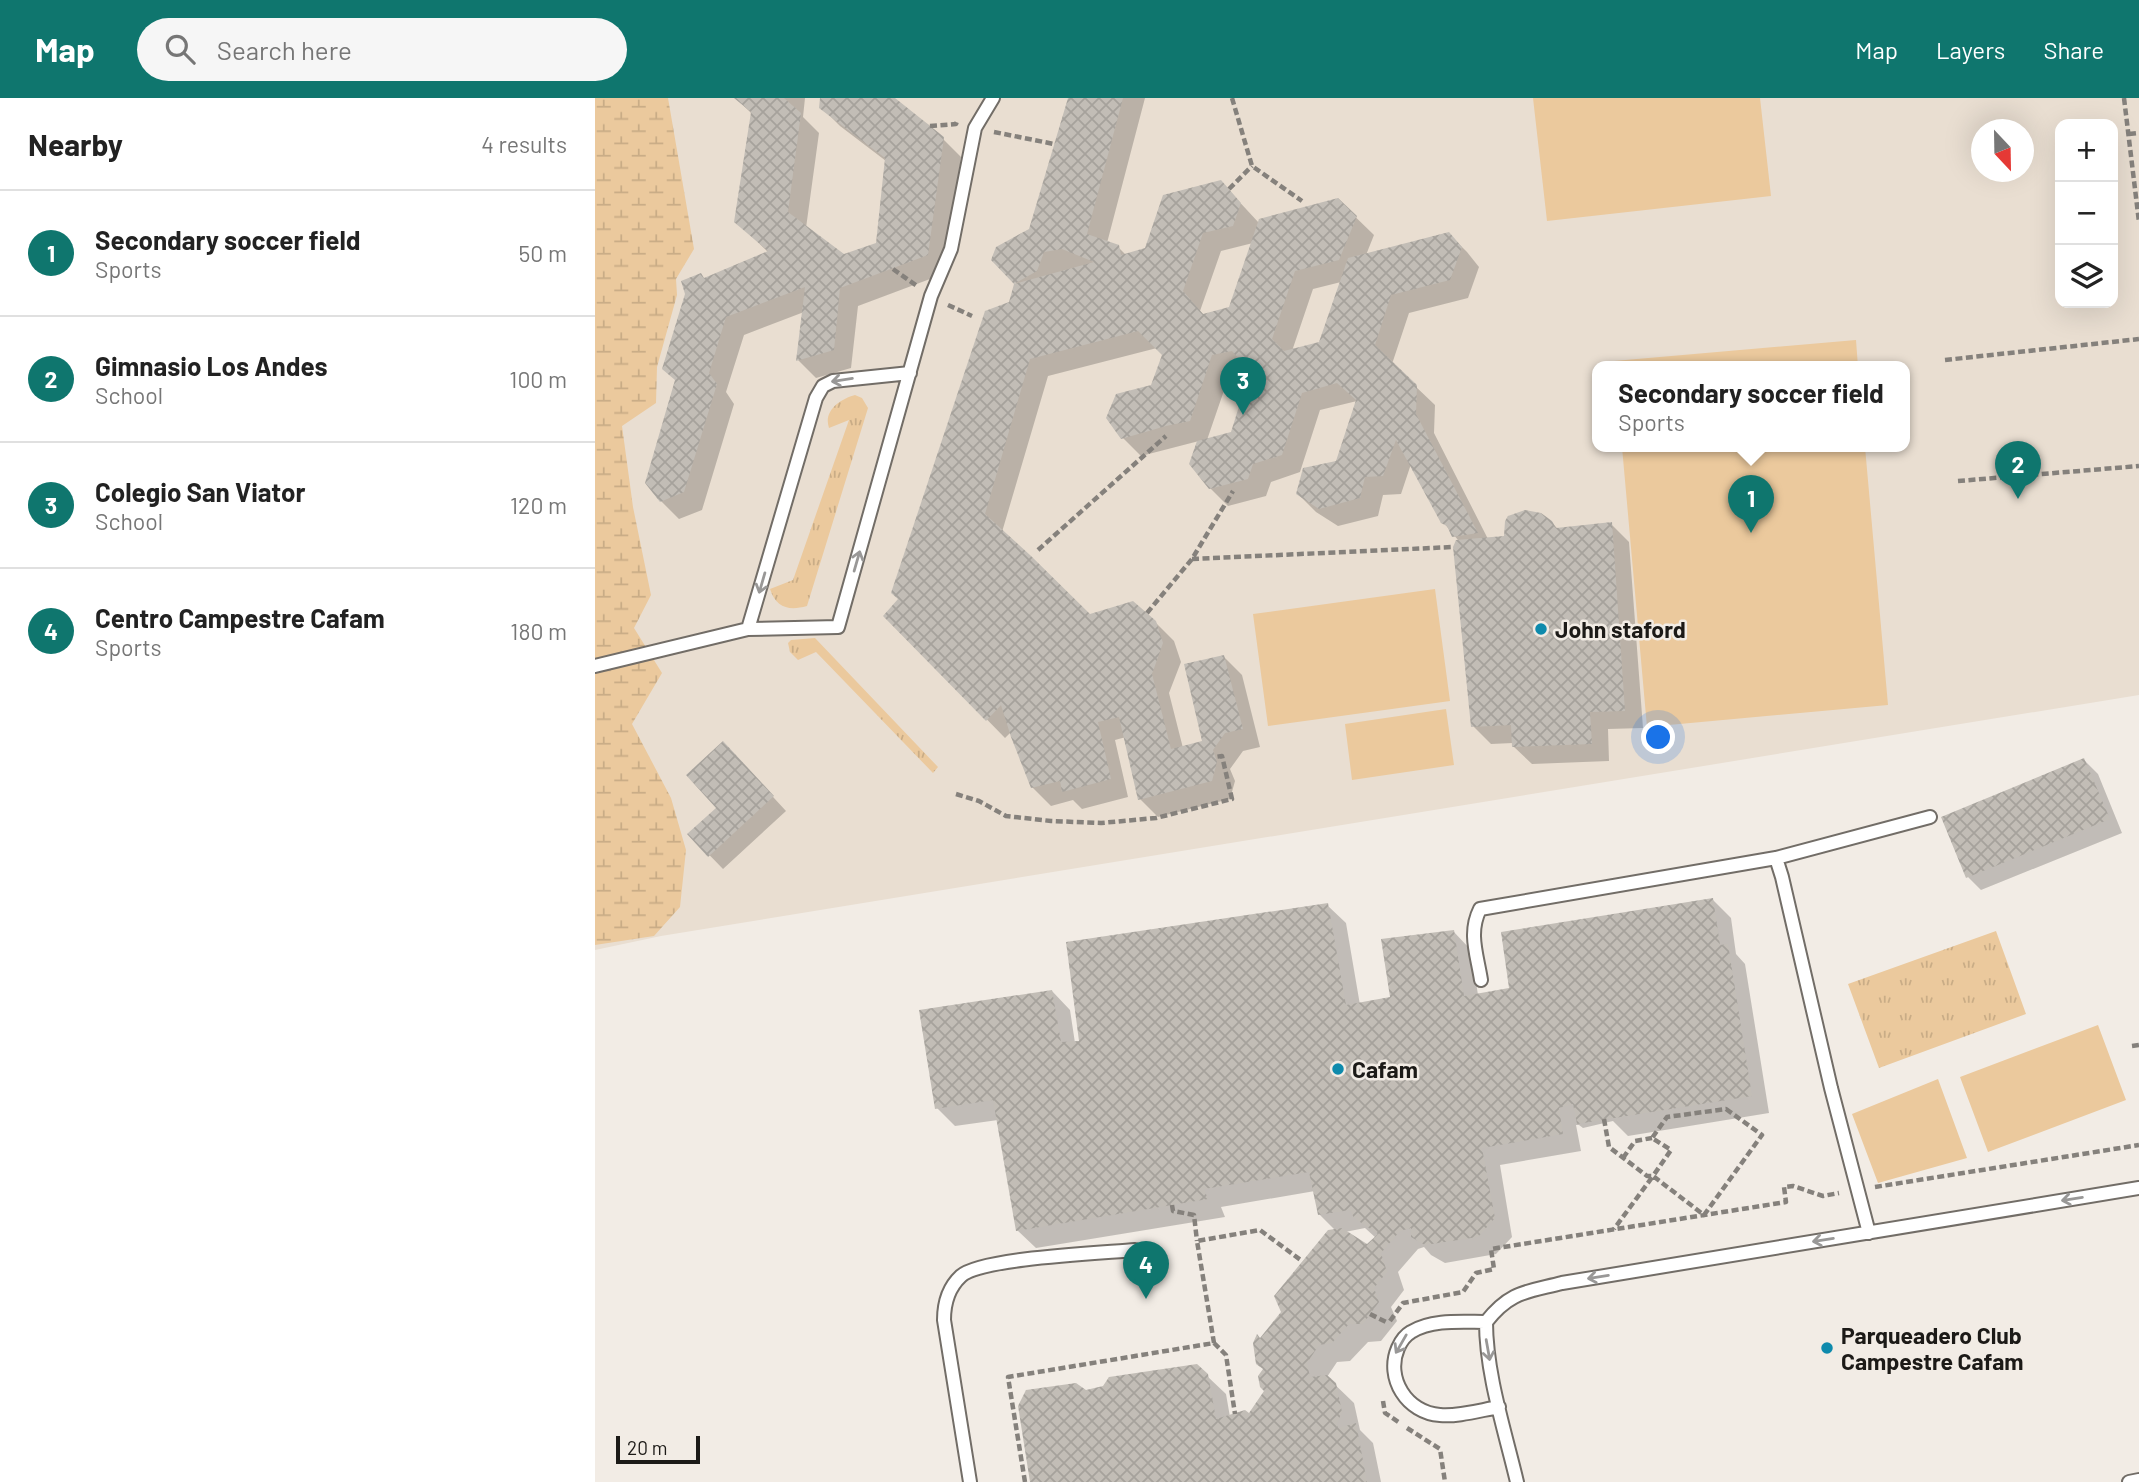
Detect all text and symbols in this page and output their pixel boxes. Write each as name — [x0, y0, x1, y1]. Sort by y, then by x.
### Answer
search box — [137, 18, 627, 81]
text: Map — [35, 29, 95, 69]
icon: search — [161, 30, 199, 68]
text: Search here — [217, 34, 352, 65]
text: Map — [1855, 35, 1898, 64]
text: Layers — [1936, 35, 2005, 64]
text: Share — [2043, 35, 2104, 64]
north arrow — [1971, 119, 2034, 182]
map controls — [2055, 119, 2118, 308]
button: + — [2055, 119, 2118, 182]
text: Nearby — [28, 126, 123, 162]
text: 4 results — [481, 130, 567, 158]
button: − — [2055, 182, 2118, 245]
text: Secondary soccer field — [95, 224, 361, 255]
text: 1 — [47, 239, 55, 267]
text: 50 m — [519, 239, 567, 267]
button: layers — [2055, 245, 2118, 308]
text: Sports — [95, 255, 162, 283]
text: Gimnasio Los Andes — [95, 350, 328, 381]
pin: 3 — [1220, 357, 1266, 415]
popup — [1592, 361, 1910, 452]
text: 2 — [45, 365, 57, 393]
text: 100 m — [509, 365, 567, 393]
one-way arrow — [831, 374, 854, 387]
text: Secondary soccer field — [1618, 377, 1884, 408]
text: School — [95, 381, 163, 409]
text: Sports — [1618, 408, 1685, 436]
pin: 2 — [1995, 441, 2041, 499]
pin: 1 — [1728, 475, 1774, 533]
text: Colegio San Viator — [95, 476, 305, 507]
text: 3 — [45, 491, 57, 519]
text: 120 m — [510, 491, 567, 519]
text: School — [95, 507, 163, 535]
one-way arrow — [851, 551, 864, 573]
one-way arrow — [755, 571, 768, 594]
text: Centro Campestre Cafam — [95, 602, 385, 633]
place label: John staford — [1555, 615, 1686, 643]
text: 4 — [44, 617, 58, 645]
text: 180 m — [510, 617, 567, 645]
marker: John staford — [1533, 621, 1549, 637]
text: Sports — [95, 633, 162, 661]
your location — [1641, 720, 1675, 754]
place label: Cafam — [1352, 1055, 1418, 1083]
marker: Cafam — [1330, 1061, 1346, 1077]
one-way arrow — [2061, 1193, 2084, 1206]
one-way arrow — [1812, 1234, 1835, 1247]
pin: 4 — [1123, 1241, 1169, 1299]
one-way arrow — [1588, 1271, 1610, 1284]
place label: Parqueadero Club Campestre Cafam — [1841, 1321, 2023, 1375]
one-way arrow — [1394, 1334, 1408, 1354]
one-way arrow — [1482, 1338, 1495, 1361]
marker: Parqueadero Club Campestre Cafam — [1819, 1340, 1835, 1356]
scale bar — [616, 1433, 700, 1465]
text: 20 m — [627, 1436, 667, 1459]

